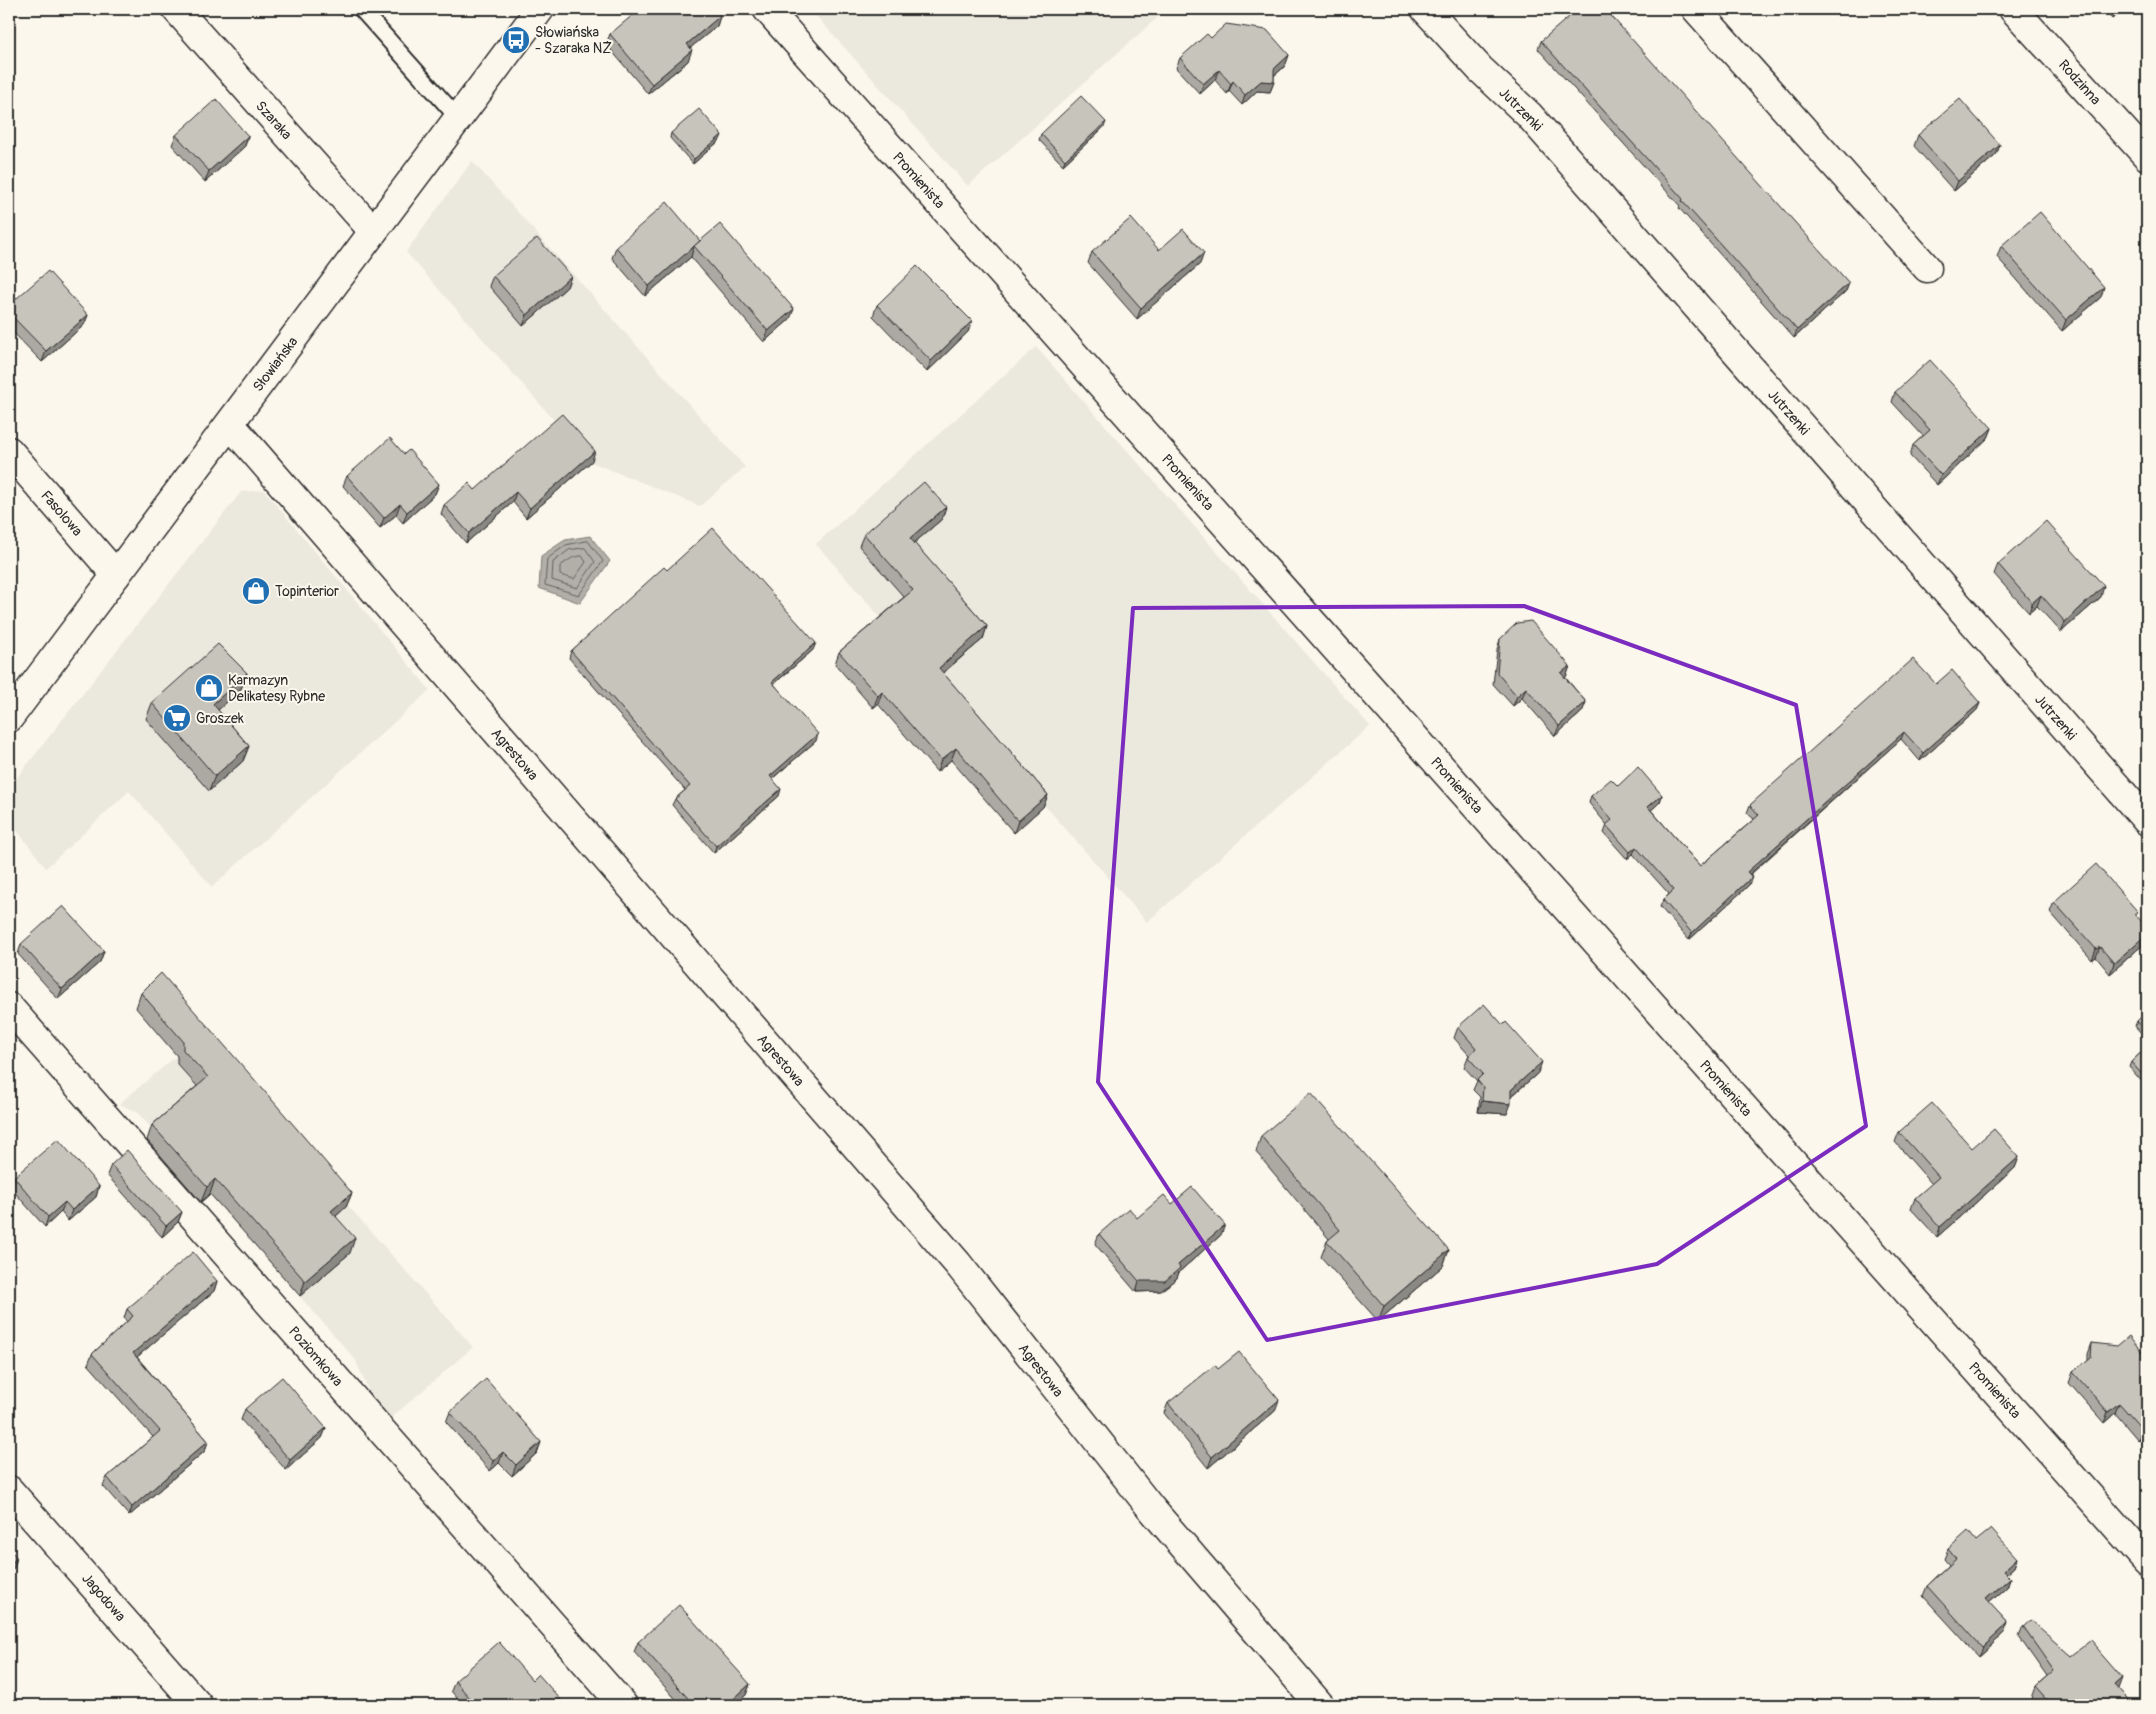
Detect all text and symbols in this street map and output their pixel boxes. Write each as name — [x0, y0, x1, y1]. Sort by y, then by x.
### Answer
place label: Słowiańska - Szaraka NŻ — [535, 24, 612, 57]
bus stop icon: Słowiańska - Szaraka NŻ — [501, 25, 531, 55]
street label: Rodzinna — [2055, 56, 2104, 108]
street label: Jutrzenki — [1495, 84, 1546, 135]
street label: Szaraka — [252, 98, 295, 143]
street label: Promienista — [889, 149, 948, 212]
street label: Słowiańska — [249, 334, 301, 395]
street label: Jutrzenki — [1764, 386, 1813, 439]
street label: Promienista — [1158, 451, 1217, 514]
street label: Fasolowa — [37, 487, 86, 539]
shop icon: Topinterior — [241, 576, 271, 606]
place label: Topinterior — [275, 583, 339, 600]
place label: Karmazyn Delikatesy Rybne — [228, 672, 325, 705]
shop icon: Karmazyn Delikatesy Rybne — [194, 673, 224, 703]
street label: Jutrzenki — [2031, 691, 2080, 744]
supermarket icon: Groszek — [162, 703, 192, 733]
place label: Groszek — [196, 710, 244, 727]
street label: Agrestowa — [488, 725, 542, 784]
street label: Promienista — [1427, 754, 1486, 817]
street label: Agrestowa — [754, 1031, 808, 1090]
street label: Promienista — [1696, 1057, 1755, 1120]
street label: Poziomkowa — [285, 1323, 346, 1390]
street label: Agrestowa — [1015, 1340, 1067, 1400]
street label: Promienista — [1965, 1359, 2024, 1422]
street label: Jagodowa — [78, 1570, 129, 1625]

